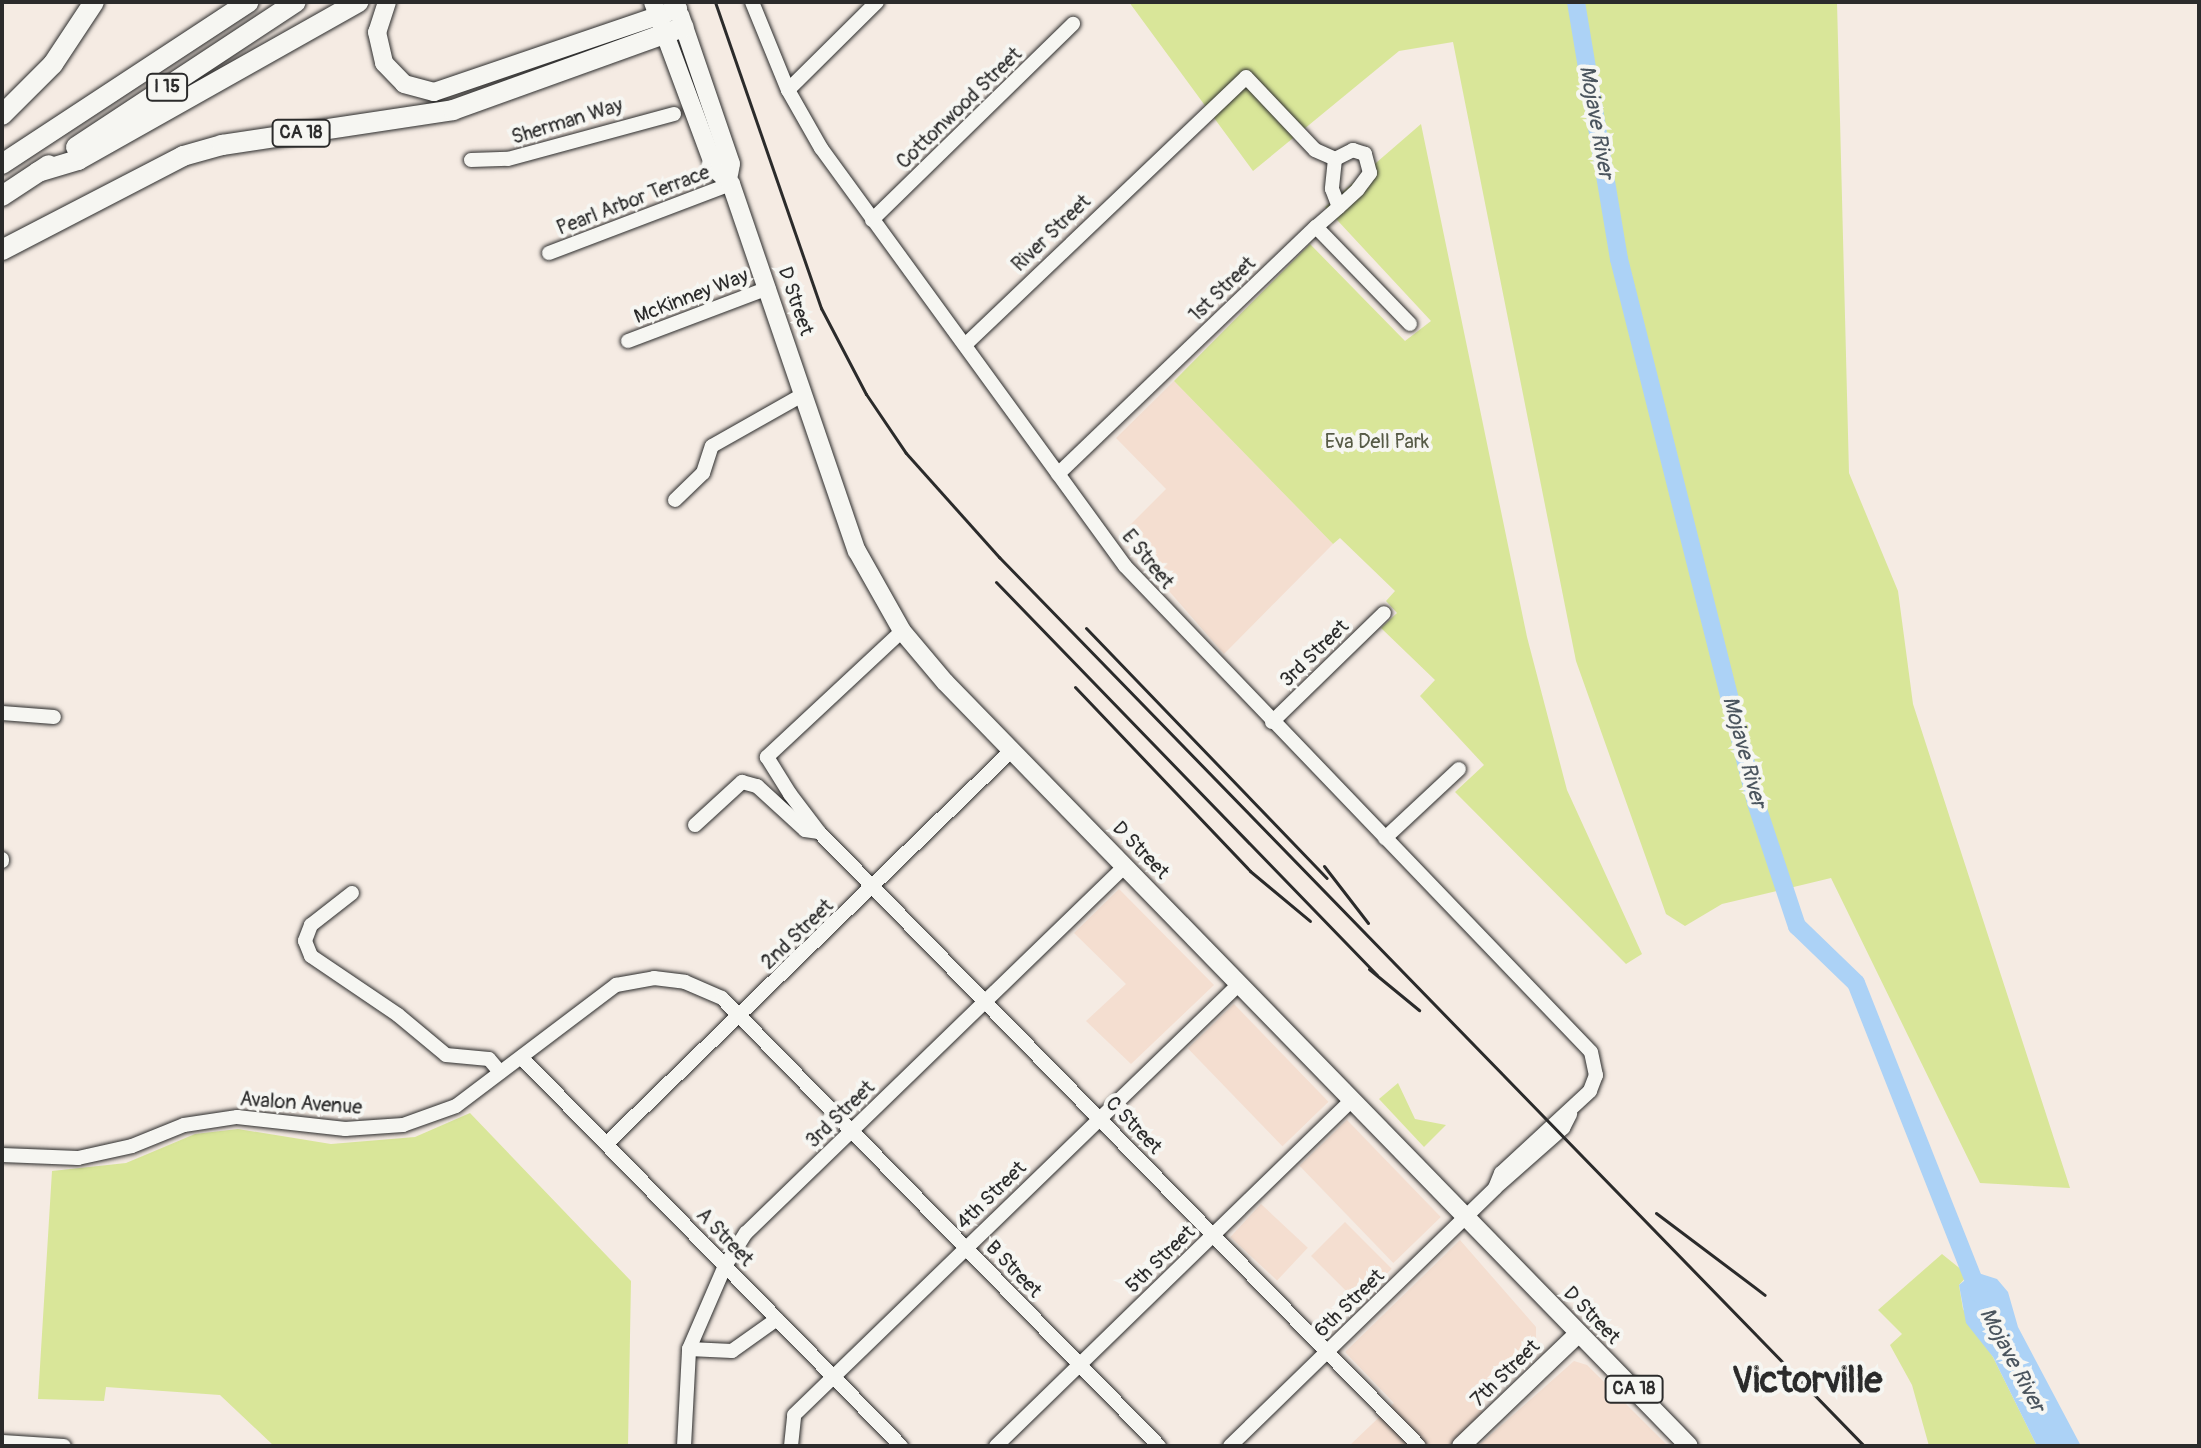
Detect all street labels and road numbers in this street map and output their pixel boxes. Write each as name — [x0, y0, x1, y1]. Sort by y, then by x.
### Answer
street label: Cottonwood Street — [892, 42, 1026, 174]
road number: I 15 — [145, 73, 189, 101]
street label: Sherman Way — [508, 93, 626, 149]
road number: CA 18 — [271, 119, 331, 147]
street label: Pearl Arbor Terrace — [553, 160, 713, 240]
street label: River Street — [1007, 190, 1095, 276]
street label: 1st Street — [1184, 251, 1260, 327]
street label: McKinney Way — [631, 263, 751, 329]
street label: D Street — [773, 263, 819, 339]
street label: E Street — [1117, 525, 1179, 593]
street label: 3rd Street — [1275, 614, 1353, 692]
street label: D Street — [1108, 816, 1174, 884]
street label: 2nd Street — [756, 894, 838, 974]
street label: 3rd Street — [801, 1075, 879, 1153]
street label: Avalon Avenue — [239, 1087, 363, 1119]
street label: C Street — [1101, 1091, 1167, 1159]
street label: 4th Street — [951, 1156, 1031, 1234]
street label: A Street — [692, 1203, 758, 1271]
street label: 5th Street — [1120, 1220, 1200, 1298]
street label: B Street — [981, 1236, 1047, 1302]
street label: 6th Street — [1309, 1264, 1389, 1342]
street label: D Street — [1559, 1281, 1625, 1349]
street label: 7th Street — [1466, 1334, 1544, 1412]
road number: CA 18 — [1604, 1375, 1664, 1403]

